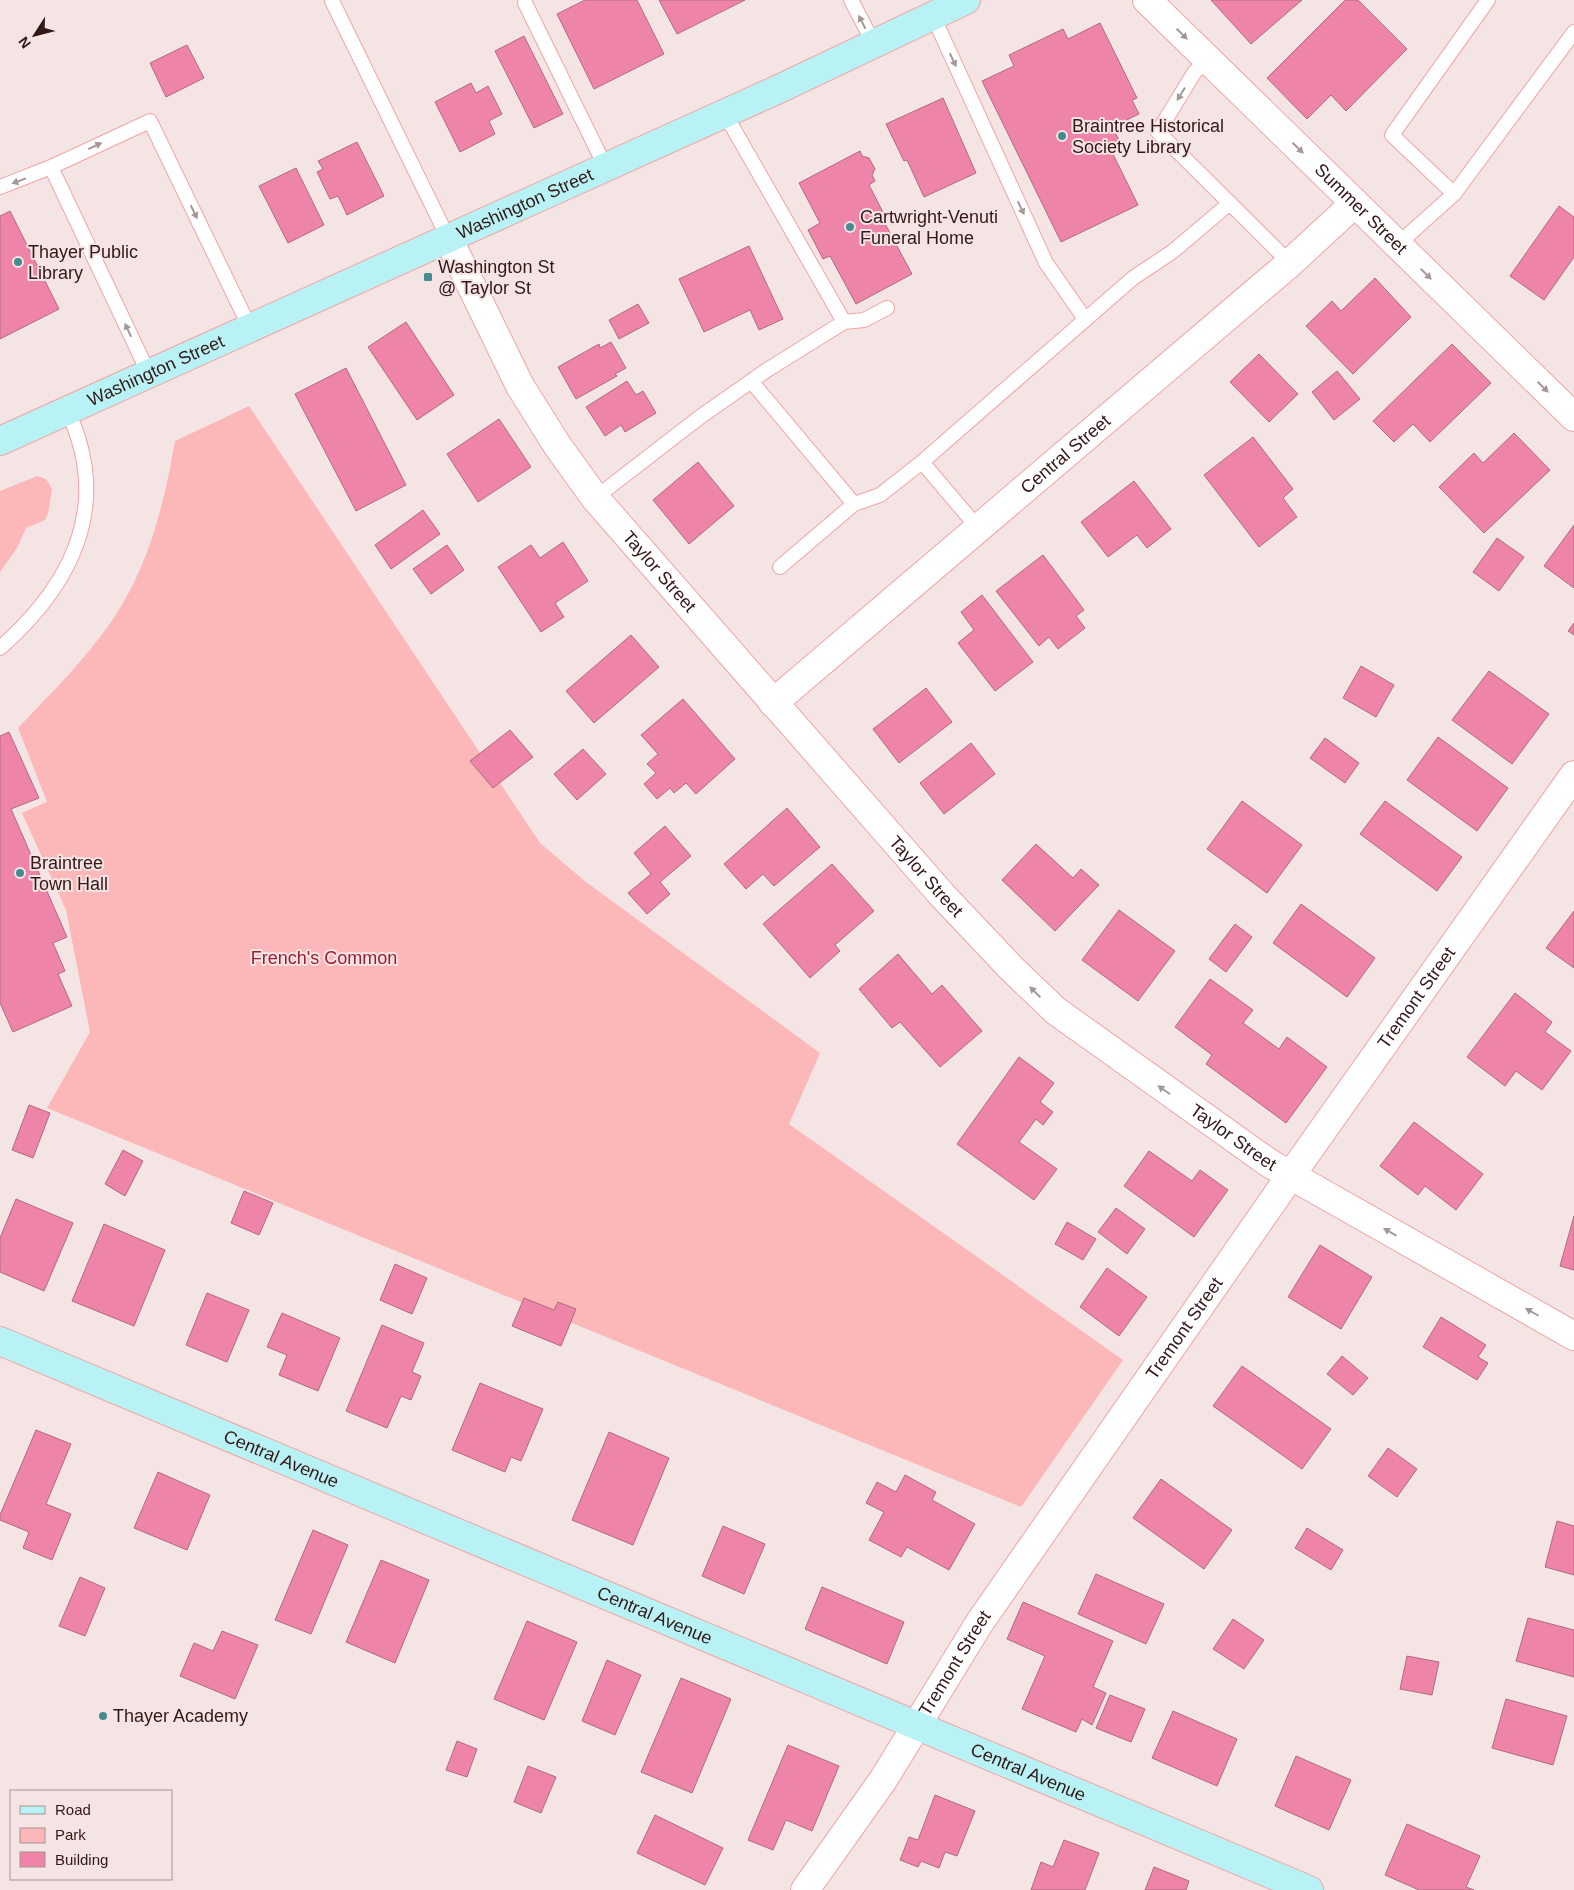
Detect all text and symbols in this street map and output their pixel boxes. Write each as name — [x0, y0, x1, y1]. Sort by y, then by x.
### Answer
north arrow — [10, 10, 60, 60]
one-way arrow — [858, 15, 866, 29]
one-way arrow — [1176, 28, 1188, 40]
text: N — [15, 34, 34, 51]
one-way arrow — [950, 53, 958, 67]
one-way arrow — [1176, 87, 1185, 101]
place label: Braintree Historical Society Library — [1072, 116, 1224, 157]
marker: Braintree Historical Society Library — [1056, 130, 1068, 142]
one-way arrow — [88, 142, 102, 150]
one-way arrow — [1292, 142, 1304, 154]
street label: Summer Street — [1311, 159, 1411, 258]
street label: Washington Street — [454, 164, 596, 243]
one-way arrow — [11, 177, 26, 185]
one-way arrow — [1017, 201, 1025, 215]
one-way arrow — [190, 205, 198, 219]
place label: Cartwright-Venuti Funeral Home — [860, 207, 998, 248]
marker: Cartwright-Venuti Funeral Home — [844, 221, 856, 233]
place label: Thayer Public Library — [28, 242, 138, 283]
marker: Thayer Public Library — [12, 256, 24, 268]
place label: Washington St @ Taylor St — [438, 257, 554, 298]
one-way arrow — [1420, 268, 1432, 280]
marker: Washington St @ Taylor St — [422, 271, 434, 283]
one-way arrow — [124, 323, 132, 337]
street label: Washington Street — [84, 331, 227, 410]
one-way arrow — [1537, 381, 1549, 393]
street label: Central Street — [1017, 410, 1114, 498]
street label: Taylor Street — [619, 527, 700, 616]
street label: Taylor Street — [885, 832, 967, 921]
place label: Braintree Town Hall — [30, 853, 108, 894]
marker: Braintree Town Hall — [14, 867, 26, 879]
street label: Tremont Street — [1374, 943, 1459, 1052]
park label: French's Common — [251, 948, 397, 968]
one-way arrow — [1029, 986, 1041, 998]
one-way arrow — [1157, 1085, 1171, 1095]
street label: Taylor Street — [1186, 1100, 1280, 1175]
one-way arrow — [1383, 1228, 1398, 1236]
street label: Tremont Street — [1142, 1274, 1227, 1383]
one-way arrow — [1525, 1308, 1538, 1317]
street label: Central Avenue — [221, 1426, 342, 1492]
street label: Central Avenue — [594, 1583, 715, 1649]
street label: Tremont Street — [915, 1607, 995, 1719]
place label: Thayer Academy — [113, 1706, 248, 1726]
marker: Thayer Academy — [97, 1710, 109, 1722]
street label: Central Avenue — [968, 1739, 1089, 1805]
legend — [10, 1790, 172, 1880]
text: Road — [55, 1801, 91, 1818]
text: Park — [55, 1826, 86, 1843]
text: Building — [55, 1851, 108, 1868]

